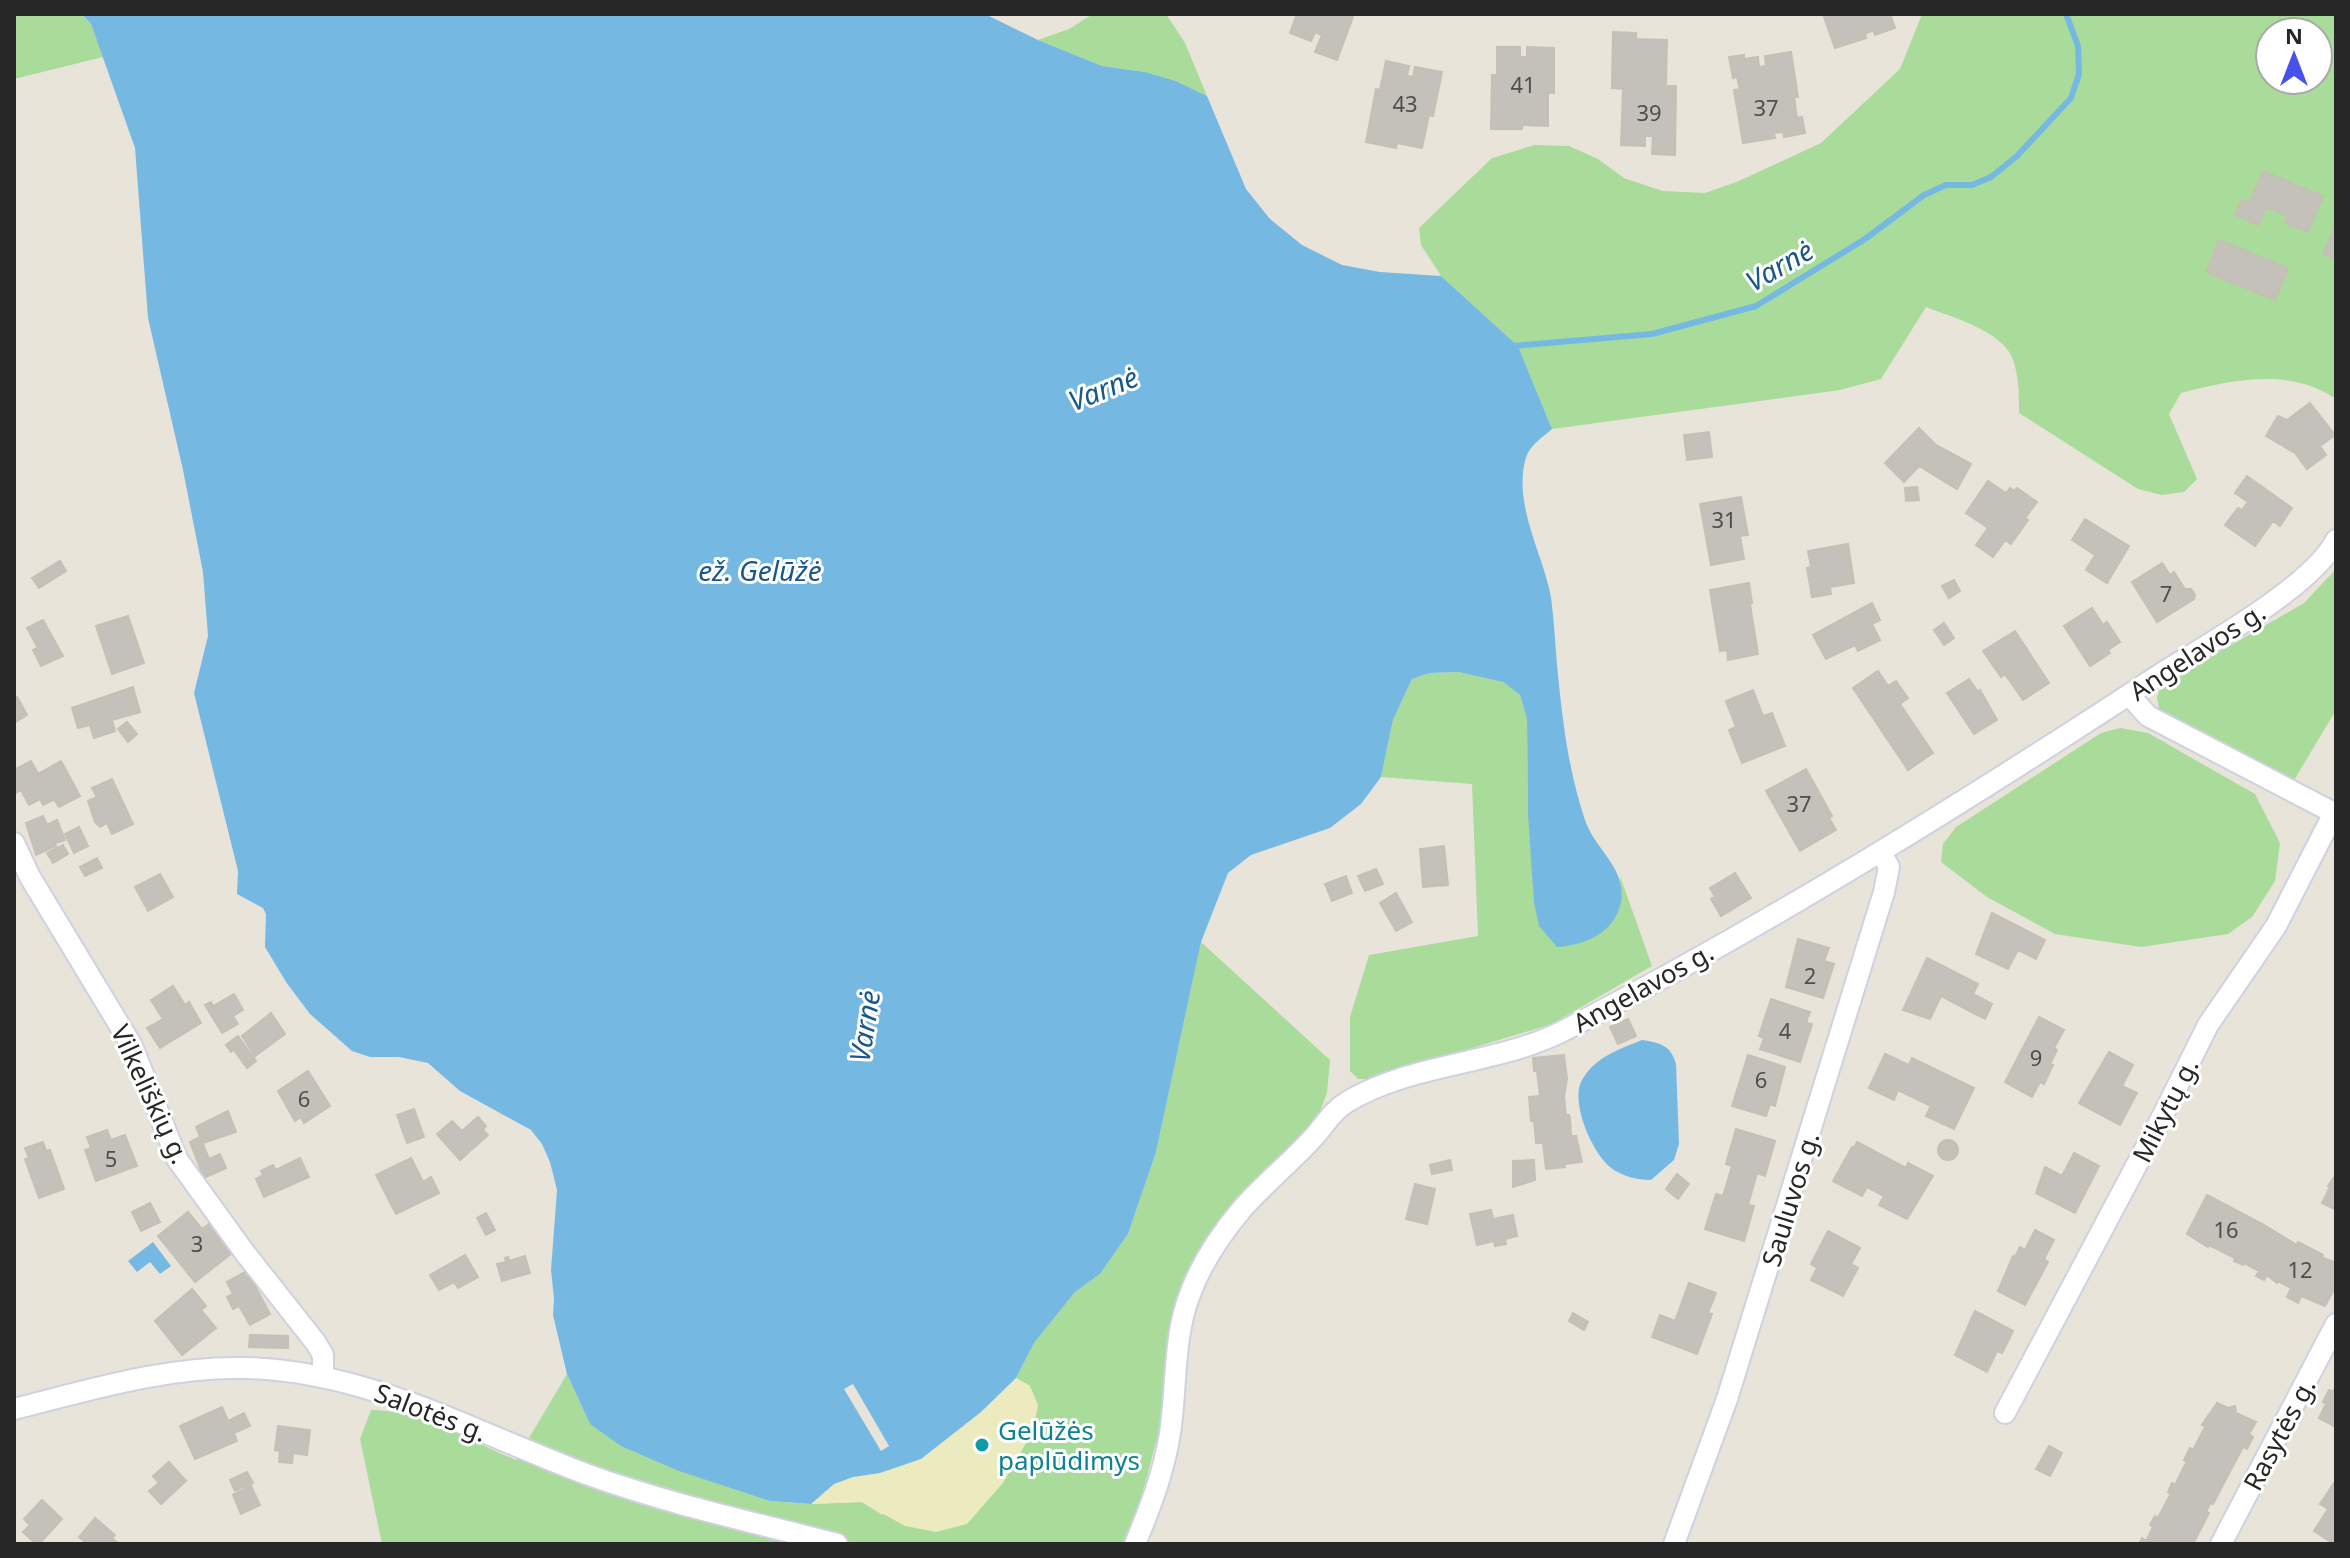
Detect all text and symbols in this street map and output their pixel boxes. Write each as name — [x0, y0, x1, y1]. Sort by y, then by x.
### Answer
north arrow — [2254, 16, 2334, 96]
text: N — [2285, 20, 2303, 50]
house number: 41 — [1510, 69, 1536, 99]
house number: 43 — [1392, 88, 1418, 118]
house number: 37 — [1753, 92, 1779, 122]
house number: 39 — [1636, 97, 1662, 127]
water label: Varnė — [1738, 231, 1820, 299]
water label: Varnė — [1062, 357, 1144, 419]
house number: 31 — [1711, 504, 1737, 534]
water label: ež. Gelūžė — [698, 551, 822, 589]
house number: 7 — [2160, 578, 2172, 608]
street label: Angelavos g. — [2122, 593, 2272, 709]
house number: 37 — [1786, 788, 1812, 818]
street label: Angelavos g. — [1566, 934, 1720, 1040]
house number: 2 — [1804, 960, 1816, 990]
water label: Varnė — [840, 987, 888, 1065]
house number: 4 — [1779, 1015, 1792, 1045]
street label: Vilkeliškių g. — [103, 1019, 199, 1169]
house number: 9 — [2030, 1042, 2042, 1072]
street label: Mikytų g. — [2123, 1052, 2207, 1168]
house number: 6 — [1755, 1064, 1767, 1094]
house number: 6 — [298, 1083, 310, 1113]
street label: Sauluvos g. — [1752, 1127, 1828, 1271]
house number: 5 — [105, 1143, 117, 1173]
house number: 16 — [2213, 1214, 2239, 1244]
house number: 3 — [191, 1228, 203, 1258]
house number: 12 — [2287, 1254, 2313, 1284]
street label: Rasytės g. — [2234, 1371, 2324, 1497]
street label: Salotės g. — [370, 1374, 492, 1450]
place label: Gelūžės paplūdimys — [998, 1412, 1140, 1478]
marker: Gelūžės paplūdimys — [973, 1436, 991, 1454]

